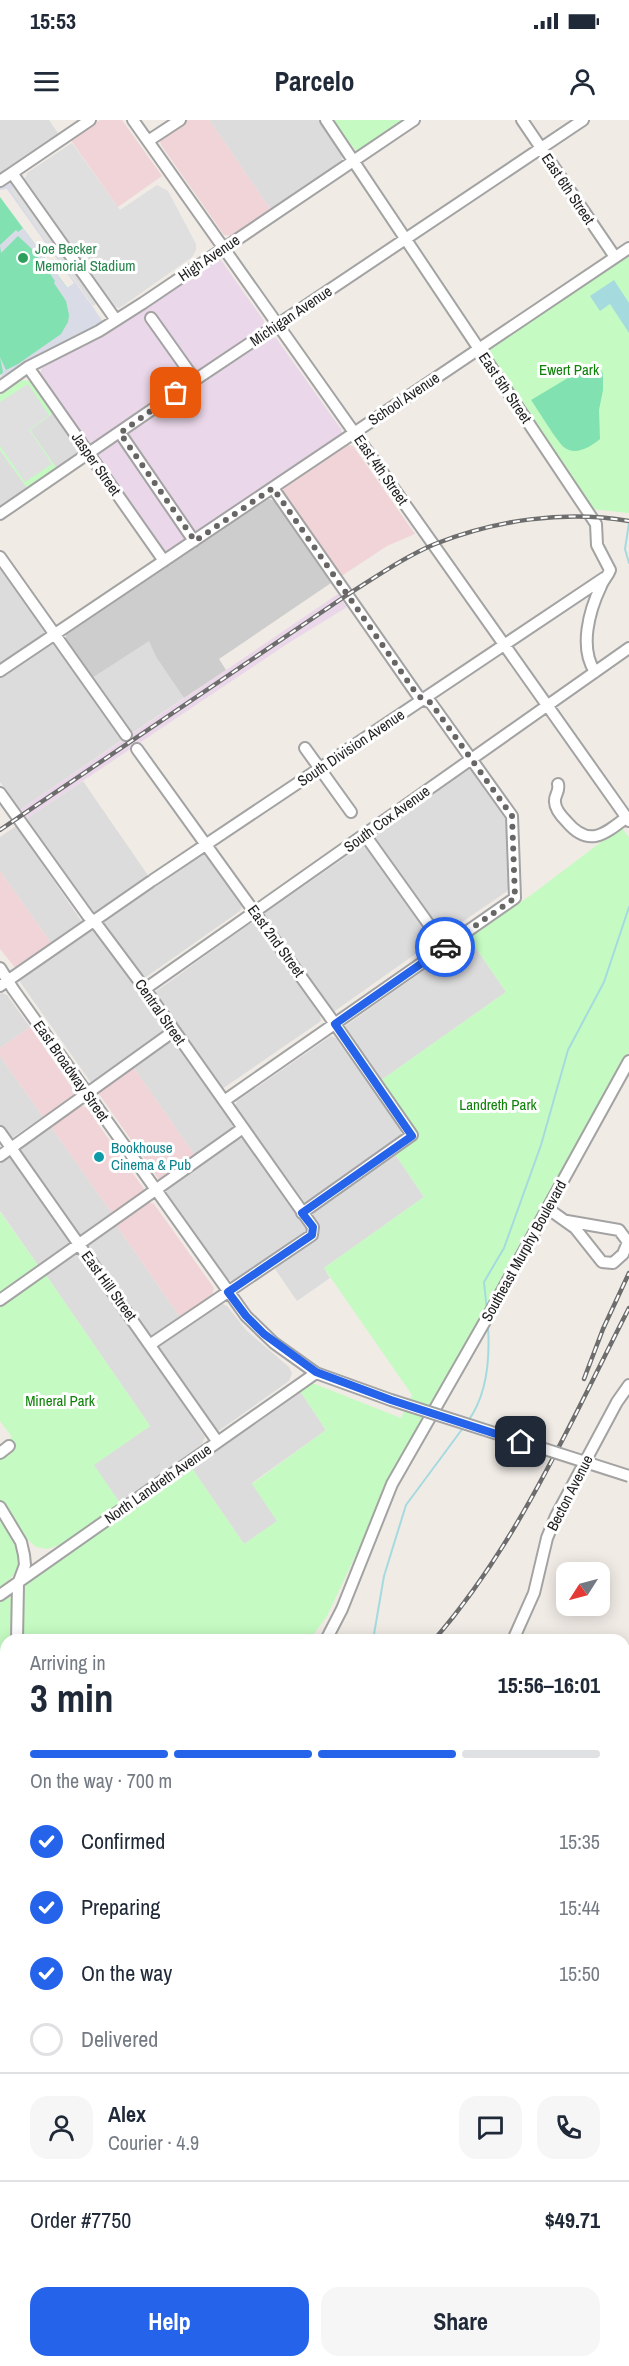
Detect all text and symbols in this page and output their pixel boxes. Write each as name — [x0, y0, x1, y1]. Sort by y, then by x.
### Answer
text: 15:53 — [30, 6, 76, 36]
text: Parcelo — [274, 63, 355, 99]
icon: menu — [30, 65, 63, 98]
icon: person — [566, 65, 599, 98]
street label: East 6th Street — [537, 149, 600, 229]
street label: High Avenue — [174, 229, 244, 286]
place label: Joe Becker Memorial Stadium — [35, 238, 136, 276]
marker: Joe Becker Memorial Stadium — [16, 251, 30, 265]
street label: Michigan Avenue — [246, 280, 336, 351]
street label: East 5th Street — [474, 348, 537, 428]
park label: Ewert Park — [539, 359, 600, 380]
pin — [150, 367, 201, 418]
street label: School Avenue — [364, 367, 444, 430]
icon: bag — [159, 376, 192, 409]
street label: Jasper Street — [67, 428, 126, 500]
street label: East 4th Street — [349, 430, 414, 510]
street label: South Division Avenue — [293, 704, 409, 791]
street label: South Cox Avenue — [339, 780, 434, 857]
street label: East 2nd Street — [243, 900, 310, 982]
courier — [415, 917, 475, 977]
icon: car — [429, 931, 462, 964]
street label: Central Street — [130, 975, 191, 1049]
street label: East Broadway Street — [29, 1016, 114, 1126]
park label: Landreth Park — [459, 1094, 537, 1115]
place label: Bookhouse Cinema & Pub — [111, 1137, 191, 1175]
marker: Bookhouse Cinema & Pub — [92, 1150, 106, 1164]
street label: Southeast Murphy Boulevard — [476, 1176, 571, 1325]
street label: East Hill Street — [77, 1246, 142, 1326]
park label: Mineral Park — [25, 1390, 96, 1411]
pin — [495, 1416, 546, 1467]
icon: home — [504, 1425, 537, 1458]
street label: North Landreth Avenue — [100, 1439, 216, 1528]
street label: Becton Avenue — [541, 1451, 598, 1534]
north arrow — [556, 1562, 610, 1616]
map controls — [556, 1562, 610, 1616]
text: Arriving in — [30, 1649, 106, 1676]
text: 15:56–16:01 — [498, 1670, 600, 1700]
text: 3 min — [30, 1672, 114, 1724]
text: On the way · 700 m — [30, 1767, 172, 1794]
icon: check — [30, 1825, 63, 1858]
text: Confirmed — [81, 1826, 165, 1856]
text: 15:35 — [559, 1828, 600, 1855]
icon: check — [30, 1891, 63, 1924]
text: Preparing — [81, 1892, 160, 1922]
text: 15:44 — [559, 1894, 600, 1921]
icon: check — [30, 1957, 63, 1990]
text: On the way — [81, 1958, 172, 1988]
text: 15:50 — [559, 1960, 600, 1987]
text: Delivered — [81, 2024, 158, 2054]
button: person — [30, 2096, 93, 2159]
button: chat — [459, 2096, 522, 2159]
button: phone — [537, 2096, 600, 2159]
text: Alex — [108, 2099, 146, 2129]
text: Courier · 4.9 — [108, 2129, 199, 2156]
text: Order #7750 — [30, 2205, 131, 2235]
text: $49.71 — [545, 2205, 600, 2235]
button: Help — [30, 2287, 309, 2356]
button: Share — [321, 2287, 600, 2356]

